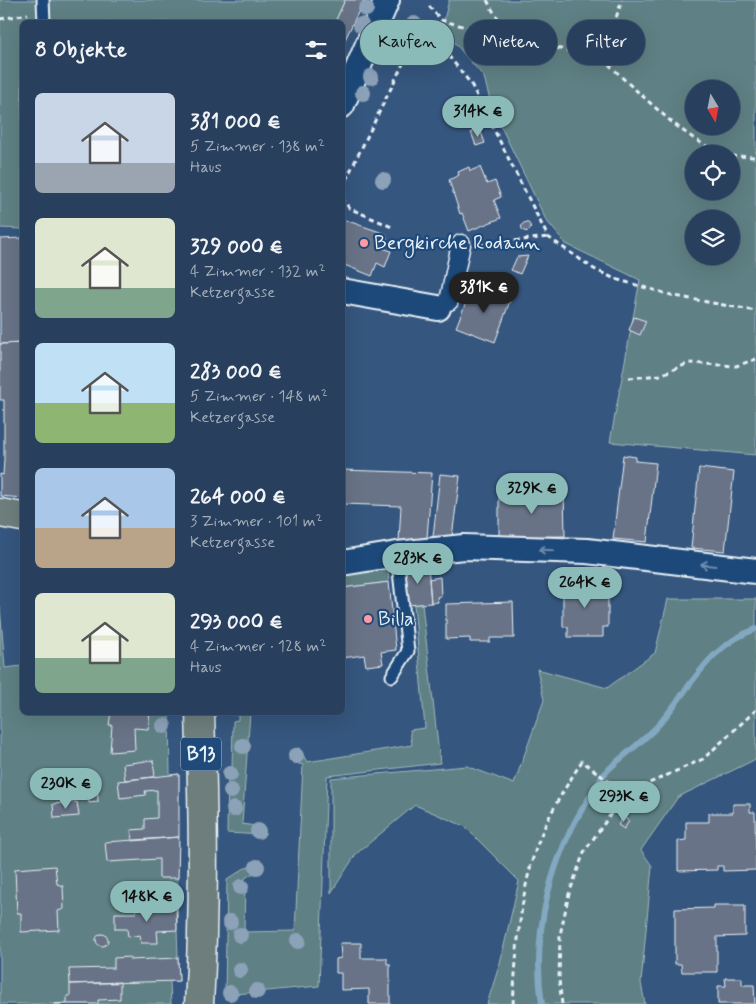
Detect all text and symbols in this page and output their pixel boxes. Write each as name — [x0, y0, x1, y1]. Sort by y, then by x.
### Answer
chip: Kaufen — [360, 20, 454, 65]
chip: Mieten — [464, 20, 557, 65]
chip: Filter — [567, 20, 645, 65]
text: 8 Objekte — [35, 36, 127, 64]
icon: filters — [302, 36, 330, 64]
north arrow — [685, 80, 740, 135]
map controls — [685, 80, 740, 265]
pin: 314K € — [437, 96, 519, 138]
text: 314K € — [453, 101, 503, 122]
text: 381 000 € — [190, 108, 281, 136]
icon: home — [75, 113, 135, 173]
text: 5 Zimmer · 138 m² — [190, 136, 325, 157]
button: locate — [685, 145, 740, 200]
text: Haus — [190, 157, 222, 178]
button: layers — [685, 210, 740, 265]
place label: Bergkirche Rodaun — [374, 230, 540, 258]
text: 329 000 € — [190, 233, 283, 261]
marker: Bergkirche Rodaun — [358, 237, 370, 249]
icon: home — [75, 238, 135, 298]
text: 4 Zimmer · 132 m² — [190, 261, 325, 282]
pin: 381K € — [443, 272, 525, 314]
text: 381K € — [460, 277, 508, 298]
text: Ketzergasse — [190, 282, 275, 303]
text: 283 000 € — [190, 358, 282, 386]
icon: home — [75, 363, 135, 423]
text: 5 Zimmer · 148 m² — [190, 386, 328, 407]
text: Ketzergasse — [190, 407, 275, 428]
pin: 329K € — [491, 472, 573, 515]
text: 329K € — [507, 478, 557, 499]
text: 264 000 € — [190, 483, 286, 511]
icon: home — [75, 488, 135, 548]
text: 3 Zimmer · 101 m² — [190, 511, 322, 532]
text: Ketzergasse — [190, 532, 275, 553]
pin: 283K € — [377, 542, 459, 585]
one-way arrow — [538, 545, 554, 554]
text: 283K € — [393, 548, 443, 569]
one-way arrow — [700, 560, 716, 570]
pin: 264K € — [544, 566, 626, 609]
text: 264K € — [559, 572, 611, 593]
place label: Billa — [378, 606, 414, 633]
text: 293 000 € — [190, 608, 283, 636]
icon: home — [75, 613, 135, 673]
marker: Billa — [362, 613, 374, 625]
text: 4 Zimmer · 128 m² — [190, 636, 326, 657]
text: Haus — [190, 657, 222, 678]
road number: B13 — [181, 738, 221, 771]
pin: 230K € — [25, 768, 107, 810]
text: 230K € — [41, 773, 91, 794]
pin: 293K € — [583, 780, 665, 823]
text: 293K € — [599, 786, 649, 807]
pin: 148K € — [106, 880, 188, 923]
text: 148K € — [121, 886, 173, 907]

